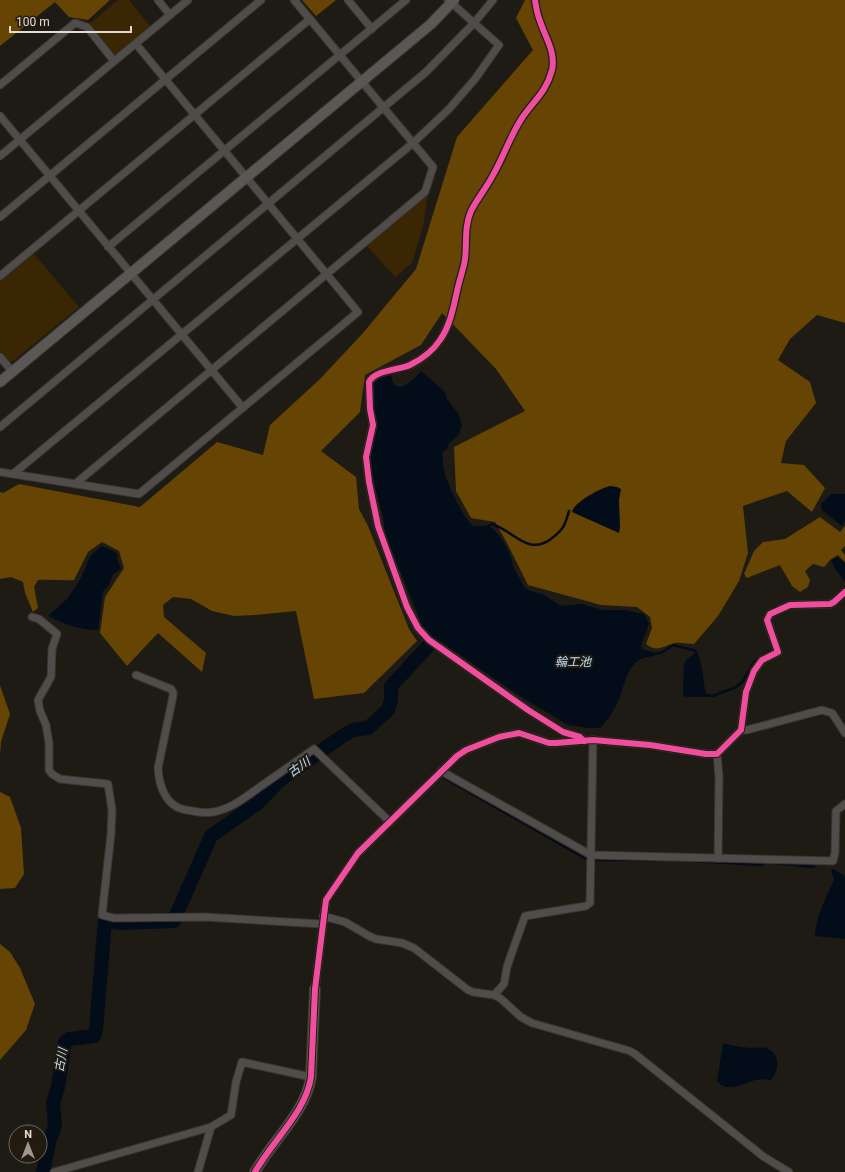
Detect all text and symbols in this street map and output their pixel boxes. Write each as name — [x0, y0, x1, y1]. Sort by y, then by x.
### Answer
scale bar — [10, 8, 131, 34]
text: 100 m — [16, 15, 50, 29]
water label: 輪工池 — [555, 655, 592, 669]
water label: 古川 — [285, 753, 314, 780]
water label: 古川 — [52, 1045, 70, 1073]
north arrow — [8, 1124, 48, 1164]
text: N — [24, 1128, 32, 1141]

